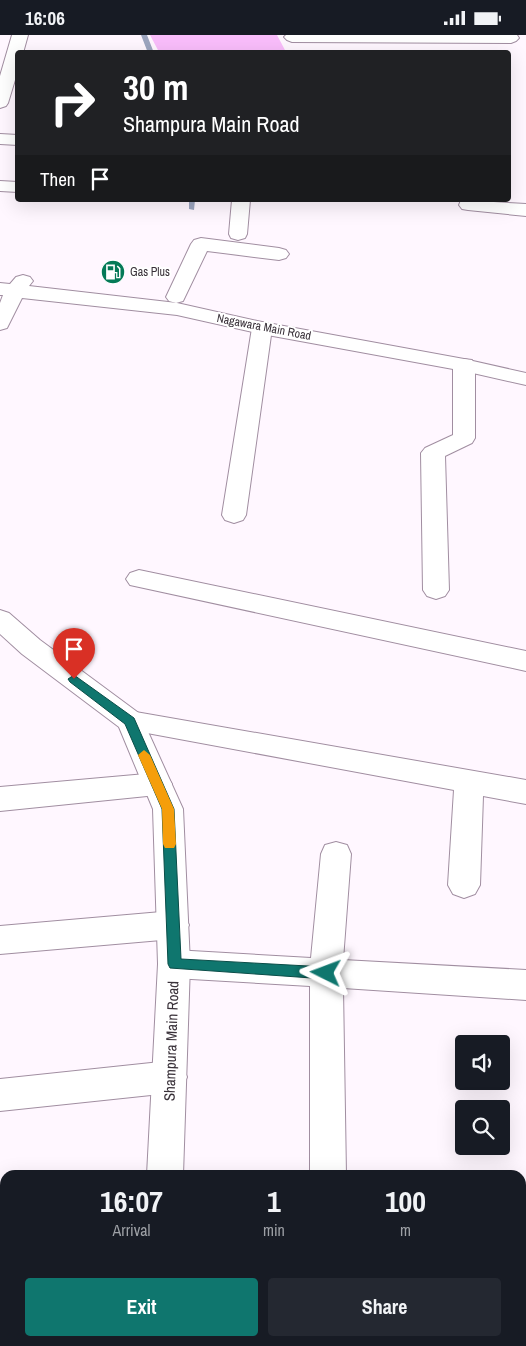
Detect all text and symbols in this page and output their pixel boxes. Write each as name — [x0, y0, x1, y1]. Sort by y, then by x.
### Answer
text: 16:06 — [25, 5, 65, 31]
text: 30 m — [123, 64, 188, 111]
icon: right — [40, 70, 105, 135]
text: Shampura Main Road — [123, 109, 300, 139]
icon: arrive — [86, 165, 114, 193]
text: Then — [40, 166, 76, 192]
fuel station icon: Gas Plus — [100, 259, 126, 285]
place label: Gas Plus — [130, 264, 170, 280]
street label: Nagawara Main Road — [215, 310, 313, 344]
pin — [53, 628, 95, 679]
icon: arrive — [60, 635, 88, 663]
position arrow — [299, 946, 351, 998]
street label: Shampura Main Road — [158, 980, 184, 1102]
map controls — [455, 1035, 510, 1155]
button: sound — [455, 1035, 510, 1090]
button: search — [455, 1100, 510, 1155]
text: 16:07 — [100, 1181, 163, 1221]
text: 1 — [267, 1181, 281, 1221]
text: 100 — [385, 1181, 426, 1221]
text: Arrival — [113, 1219, 150, 1241]
text: min — [263, 1219, 285, 1241]
text: m — [400, 1219, 411, 1241]
button: Exit — [25, 1278, 258, 1336]
button: Share — [268, 1278, 501, 1336]

